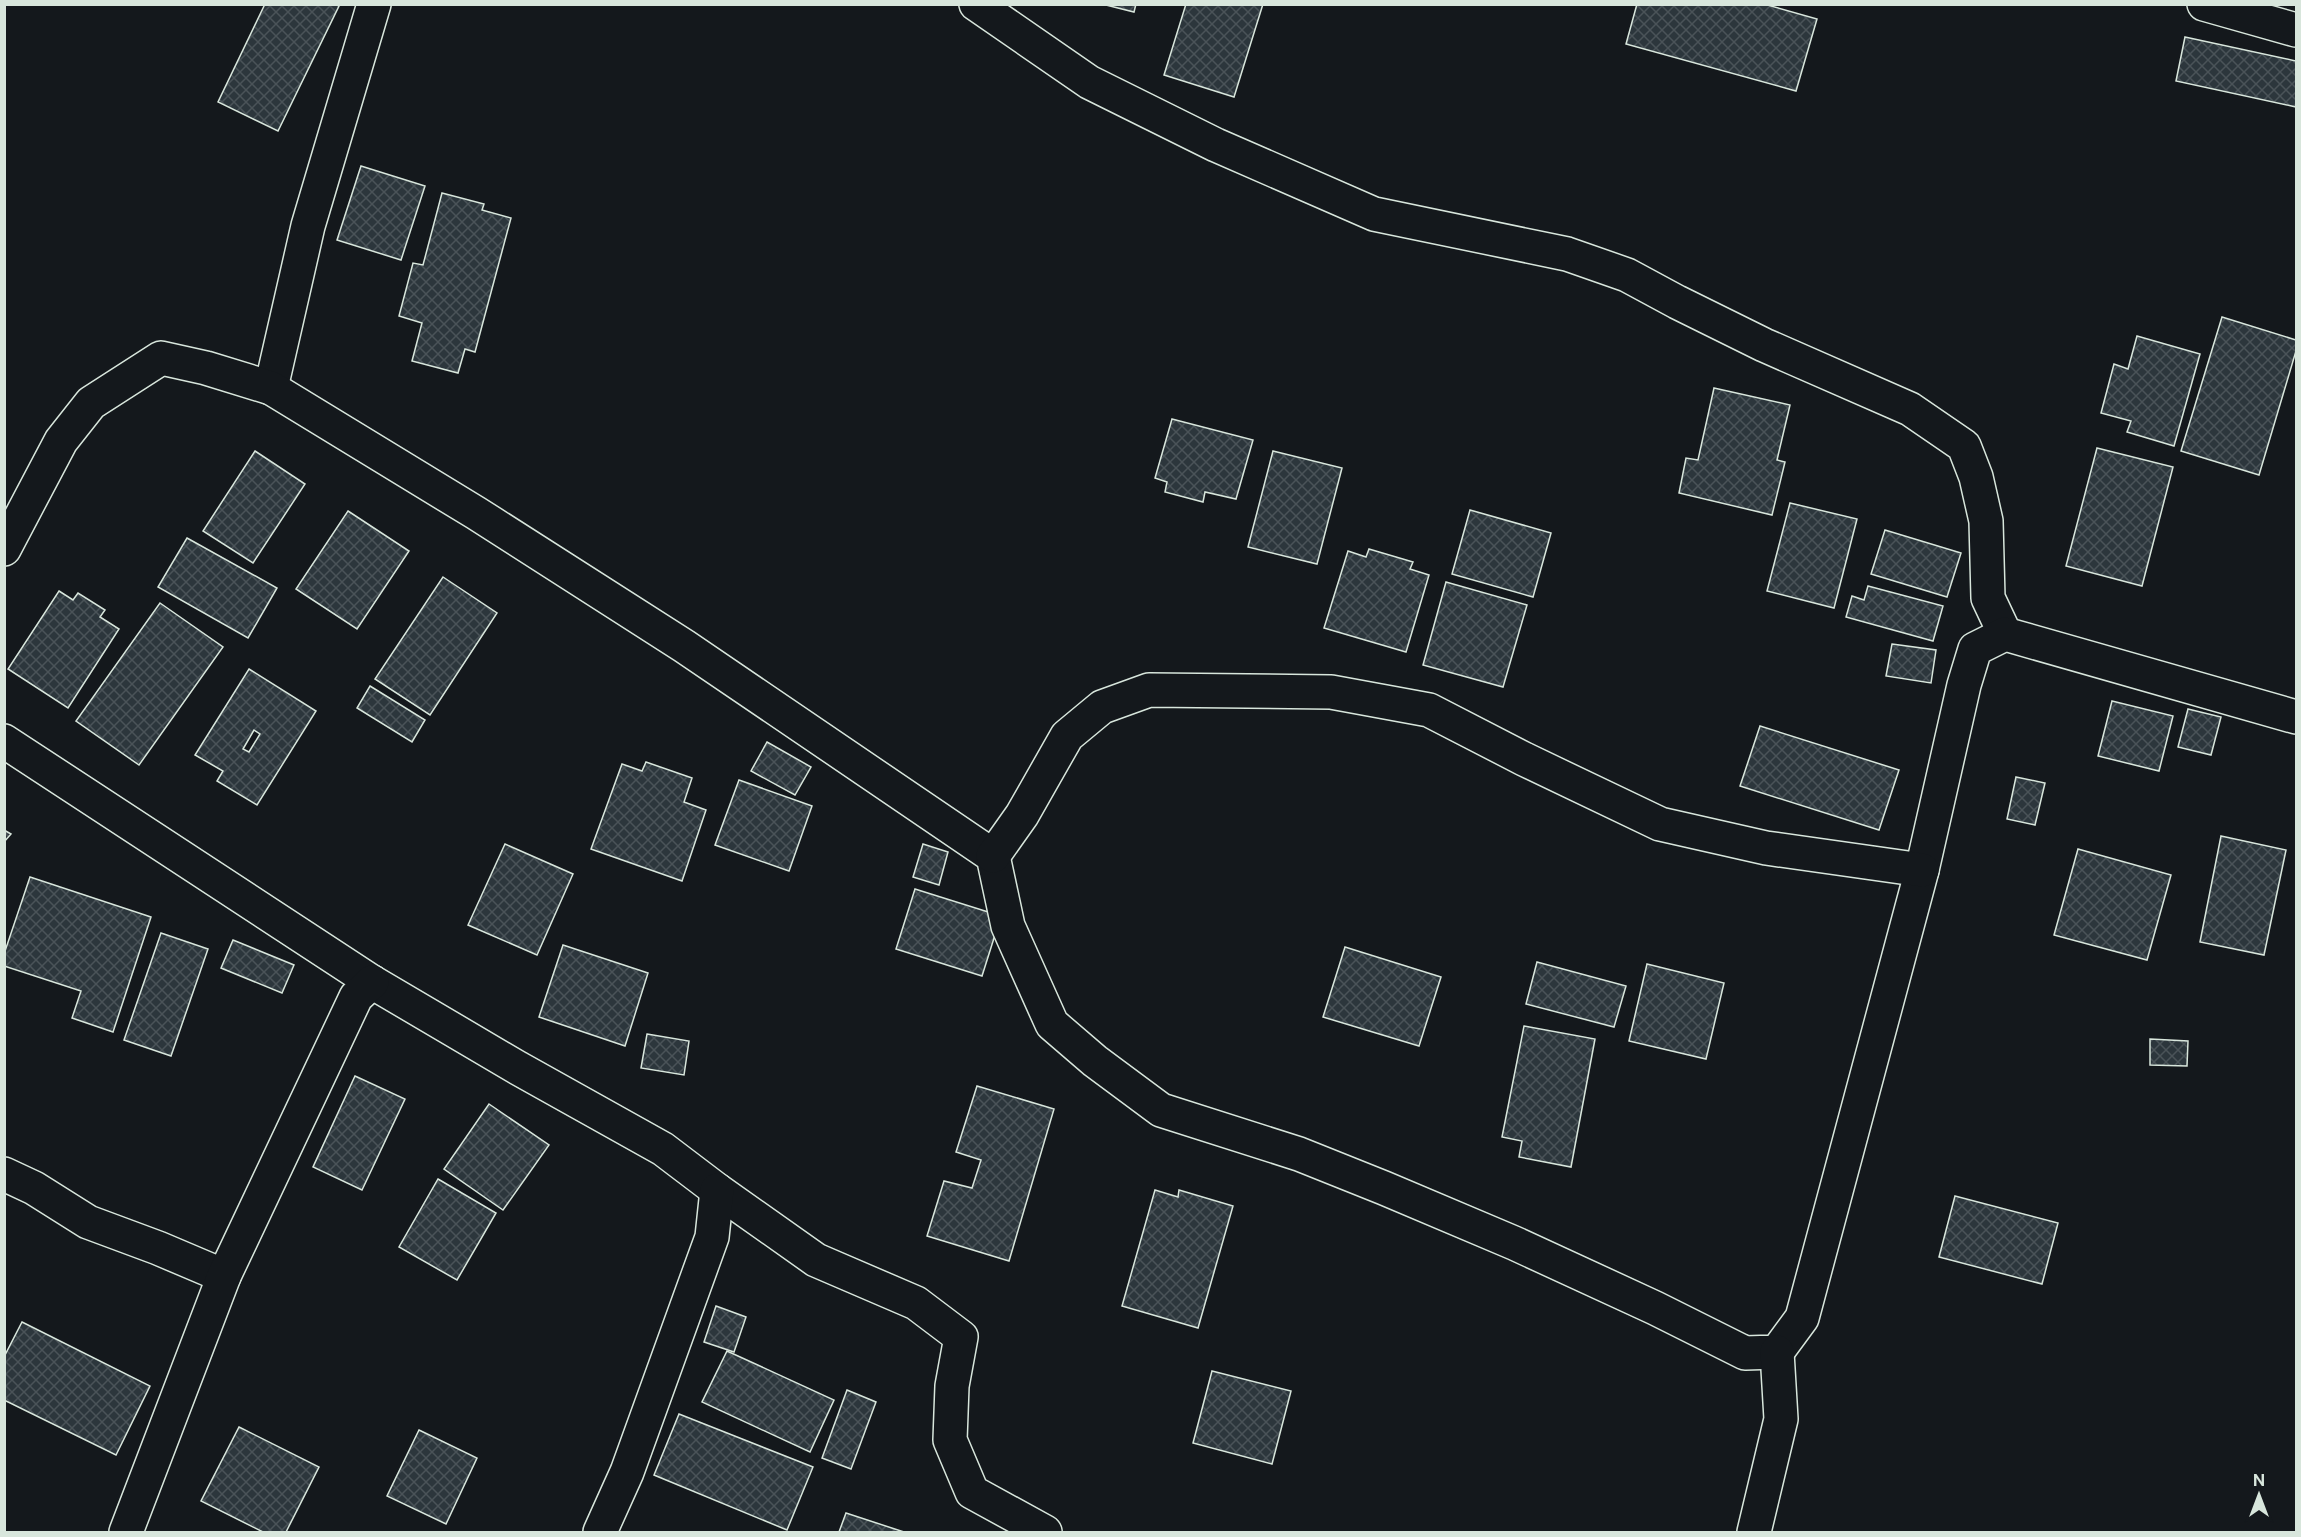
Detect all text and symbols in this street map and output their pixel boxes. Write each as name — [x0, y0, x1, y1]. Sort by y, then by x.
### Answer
north arrow — [2229, 1465, 2289, 1525]
text: N — [2253, 1471, 2265, 1490]

